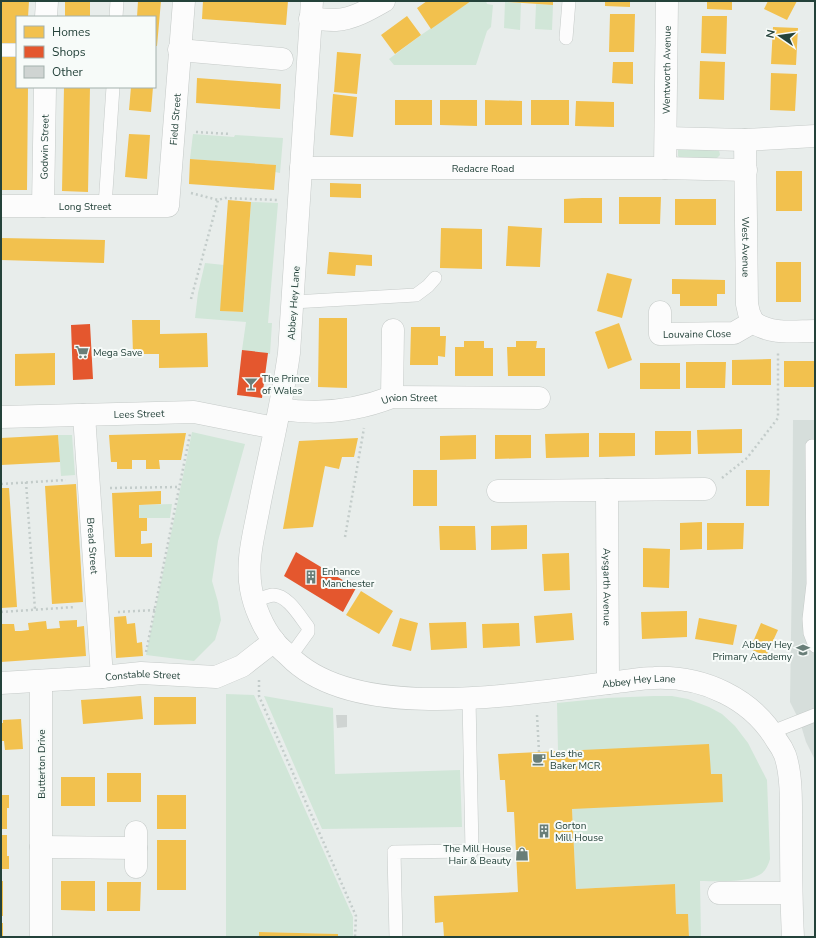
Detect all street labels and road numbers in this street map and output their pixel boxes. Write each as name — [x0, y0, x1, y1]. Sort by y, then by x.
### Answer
street label: Wentworth Avenue — [660, 26, 675, 114]
street label: Field Street — [167, 92, 185, 146]
street label: Godwin Street — [37, 114, 53, 180]
street label: Redacre Road — [452, 162, 514, 176]
street label: Long Street — [59, 200, 112, 214]
street label: West Avenue — [738, 217, 753, 277]
street label: Abbey Hey Lane — [284, 266, 304, 341]
street label: Louvaine Close — [663, 327, 731, 342]
street label: Union Street — [379, 391, 438, 408]
street label: Lees Street — [113, 407, 165, 422]
street label: Bread Street — [83, 517, 101, 575]
street label: Aysgarth Avenue — [599, 548, 614, 626]
street label: Constable Street — [105, 667, 181, 685]
street label: Abbey Hey Lane — [601, 672, 676, 692]
street label: Butterton Drive — [35, 729, 49, 799]

